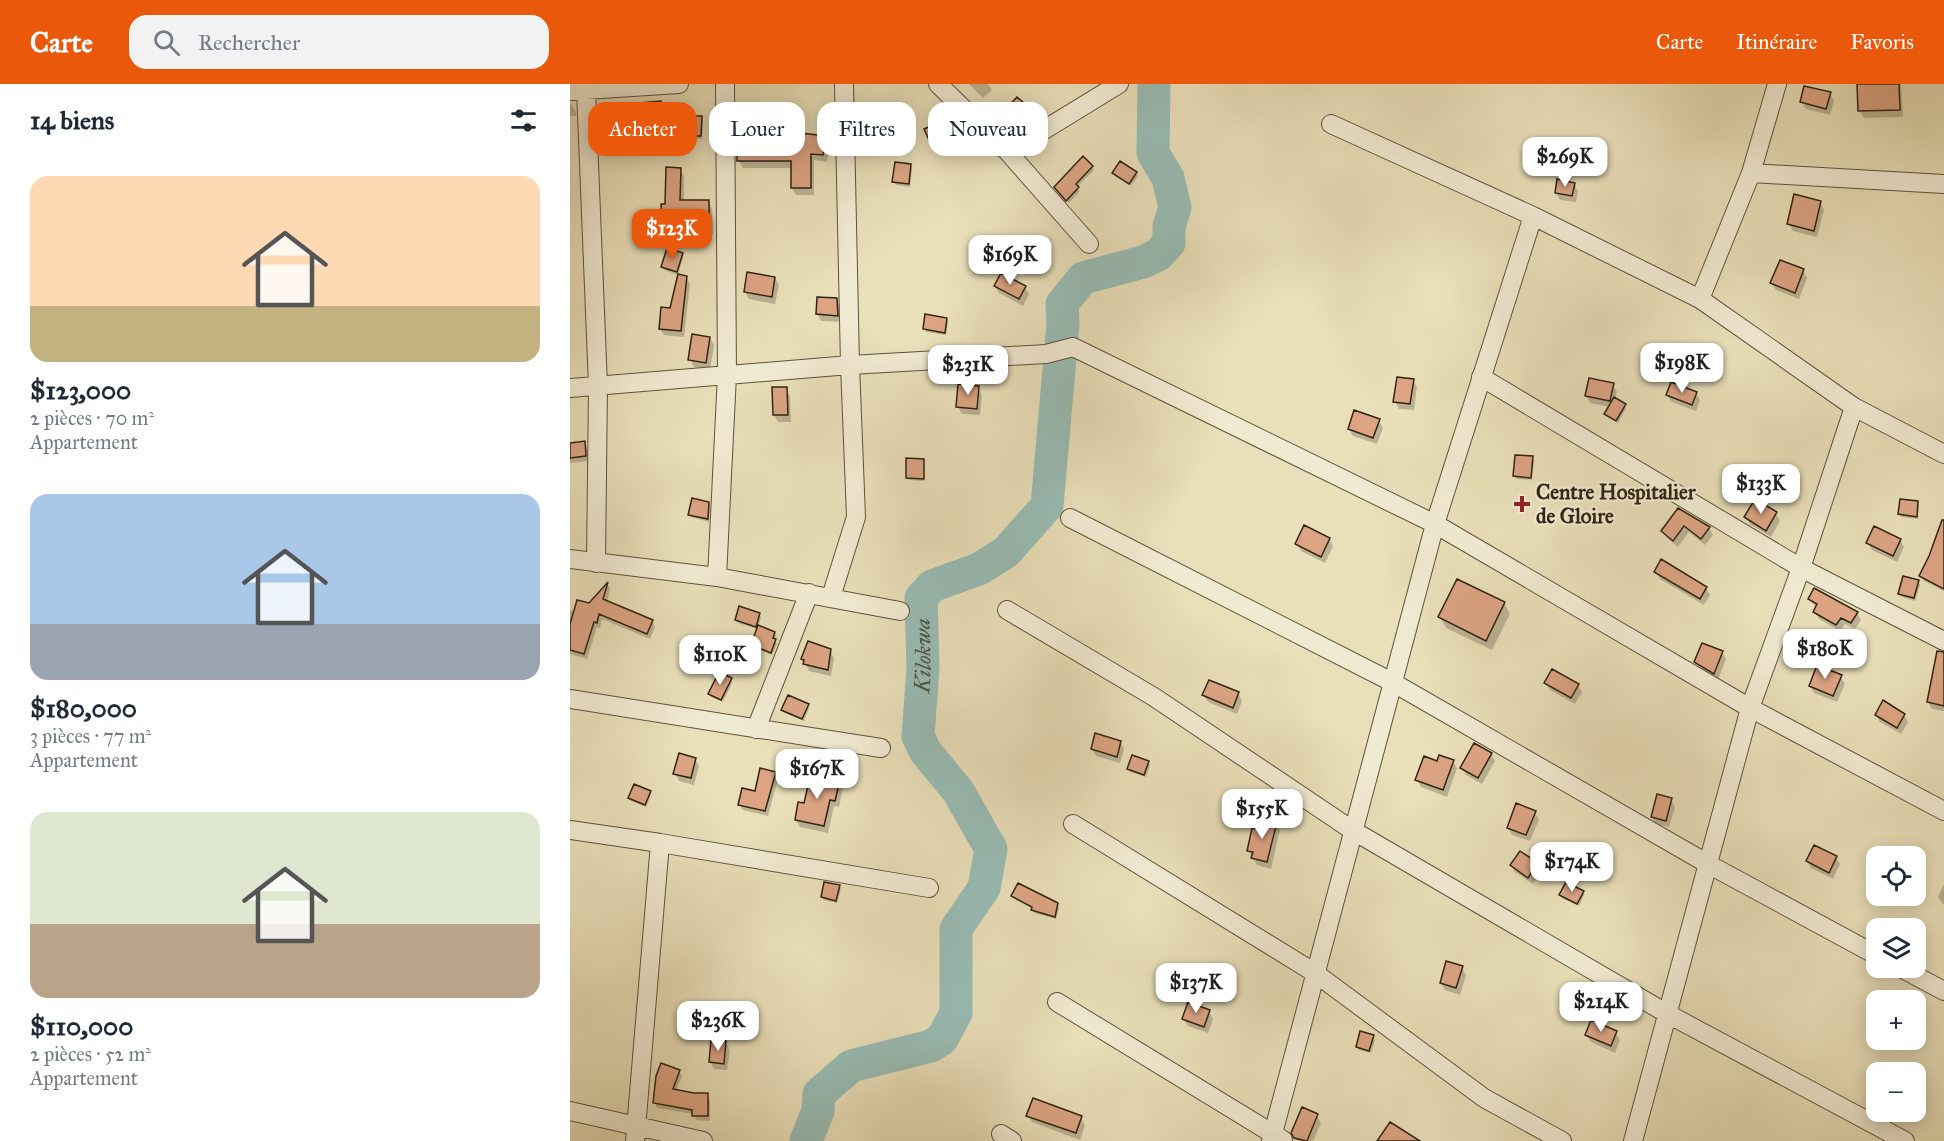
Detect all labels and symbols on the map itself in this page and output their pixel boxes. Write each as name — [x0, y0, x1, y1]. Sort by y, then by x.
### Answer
pin: $269K — [1523, 137, 1607, 188]
pin: $123K — [630, 209, 714, 260]
pin: $169K — [968, 235, 1052, 286]
pin: $198K — [1640, 343, 1724, 394]
pin: $231K — [926, 345, 1010, 396]
pin: $133K — [1719, 464, 1803, 515]
place label: Centre Hospitalier de Gloire — [1536, 479, 1697, 529]
marker: Centre Hospitalier de Gloire — [1513, 495, 1531, 513]
water label: Kilokwa — [908, 618, 937, 695]
pin: $180K — [1783, 629, 1867, 680]
pin: $110K — [678, 635, 762, 686]
pin: $167K — [775, 749, 859, 800]
pin: $155K — [1220, 789, 1304, 840]
pin: $174K — [1530, 842, 1614, 893]
pin: $137K — [1154, 963, 1238, 1014]
pin: $214K — [1559, 982, 1643, 1033]
pin: $236K — [676, 1001, 760, 1052]

